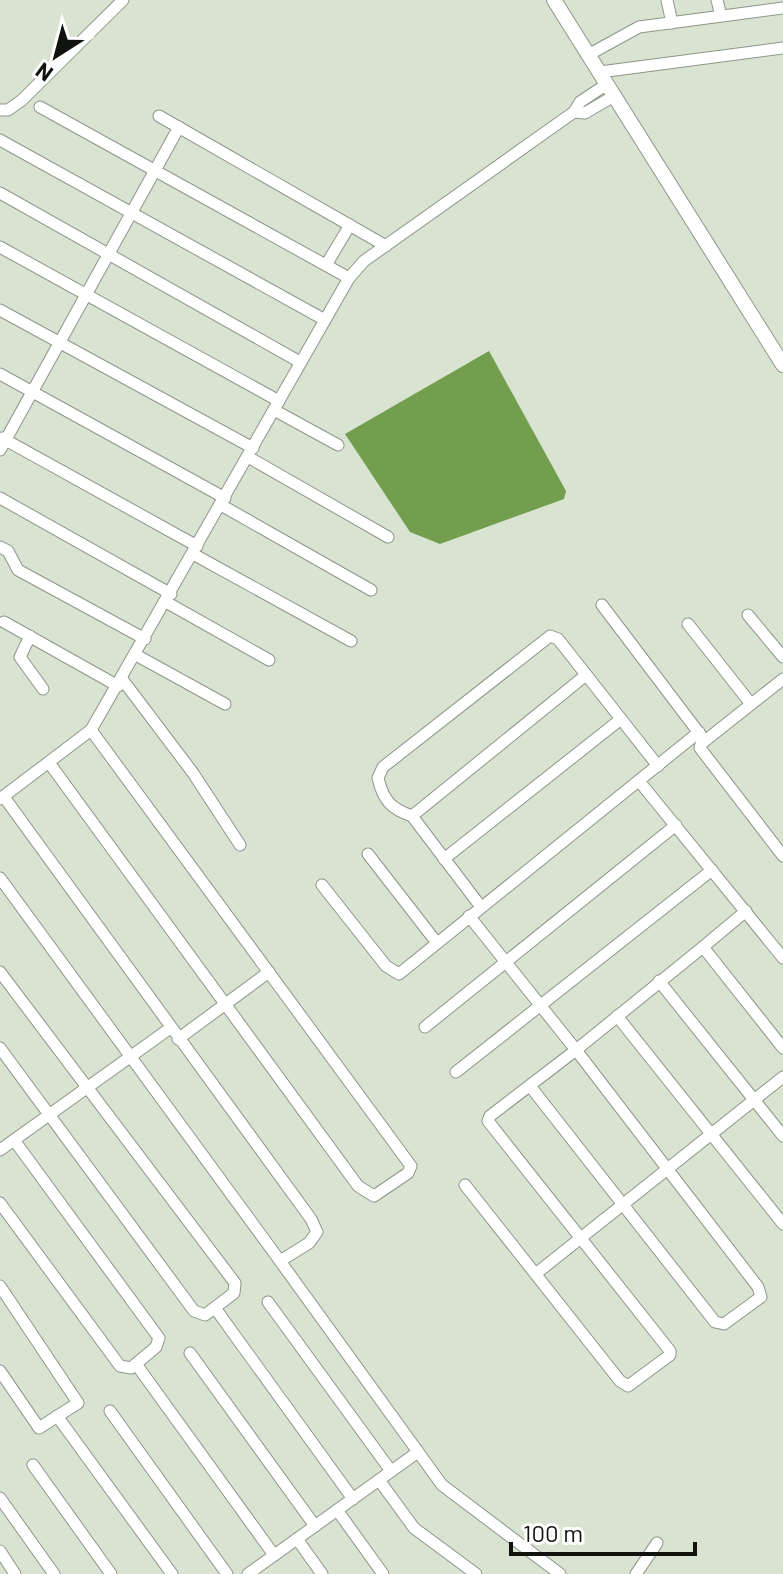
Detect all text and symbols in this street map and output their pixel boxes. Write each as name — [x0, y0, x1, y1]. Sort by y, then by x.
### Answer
north arrow — [16, 16, 96, 96]
text: N — [30, 58, 57, 88]
scale bar — [511, 1506, 695, 1556]
text: 100 m — [523, 1518, 583, 1547]

